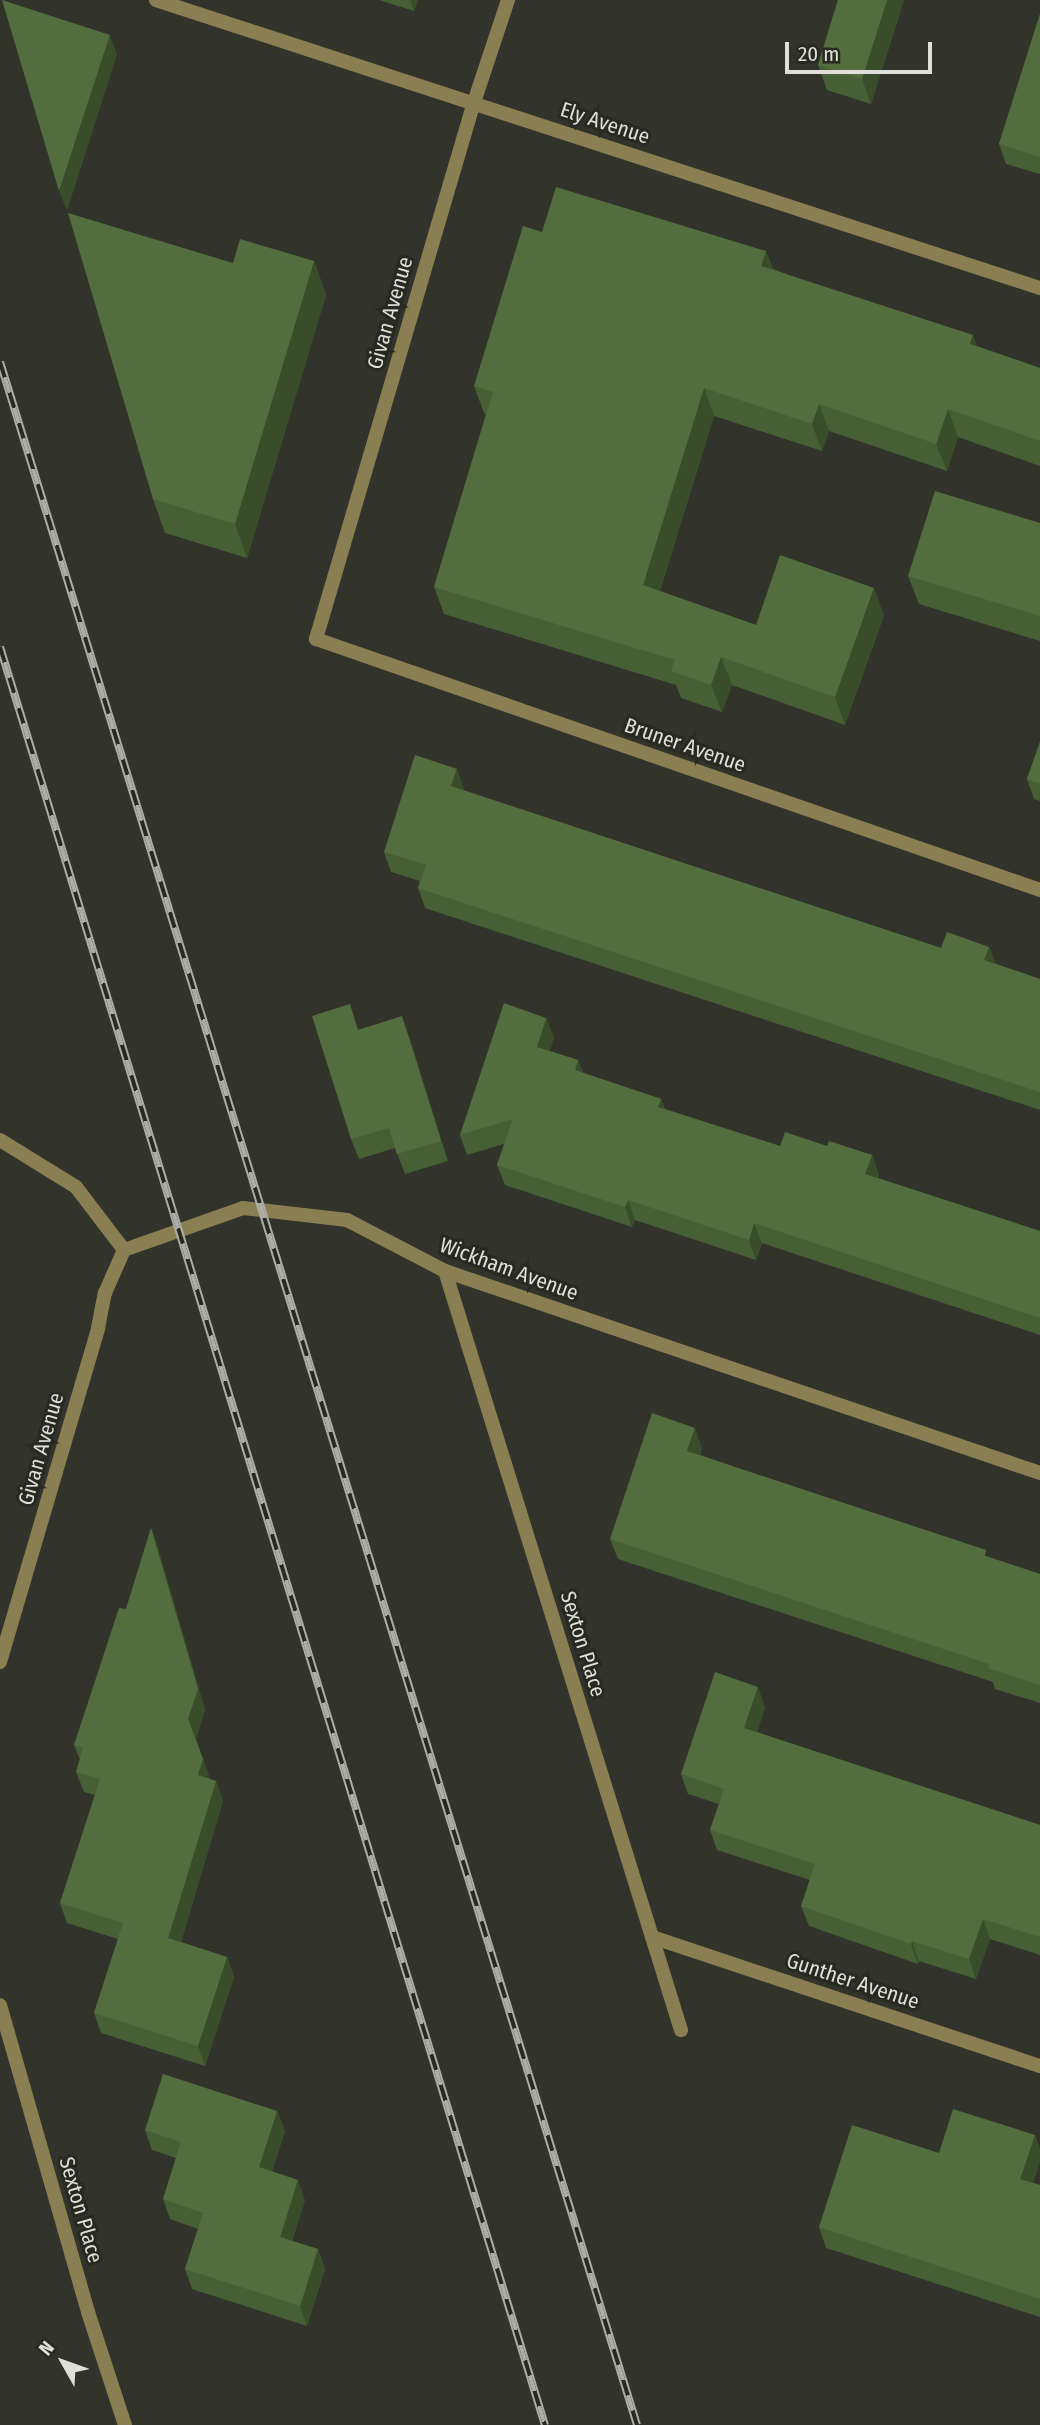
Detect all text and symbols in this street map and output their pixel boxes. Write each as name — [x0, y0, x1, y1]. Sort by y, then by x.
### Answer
scale bar — [788, 28, 935, 72]
text: 20 m — [798, 41, 839, 67]
street label: Ely Avenue — [557, 97, 653, 149]
street label: Givan Avenue — [362, 254, 418, 372]
street label: Bruner Avenue — [621, 712, 749, 778]
street label: Wickham Avenue — [436, 1232, 582, 1306]
street label: Givan Avenue — [13, 1390, 69, 1508]
street label: Sexton Place — [555, 1588, 611, 1700]
street label: Gunther Avenue — [784, 1948, 922, 2014]
street label: Sexton Place — [54, 2154, 108, 2266]
north arrow — [28, 2327, 98, 2397]
text: N — [34, 2336, 59, 2360]

